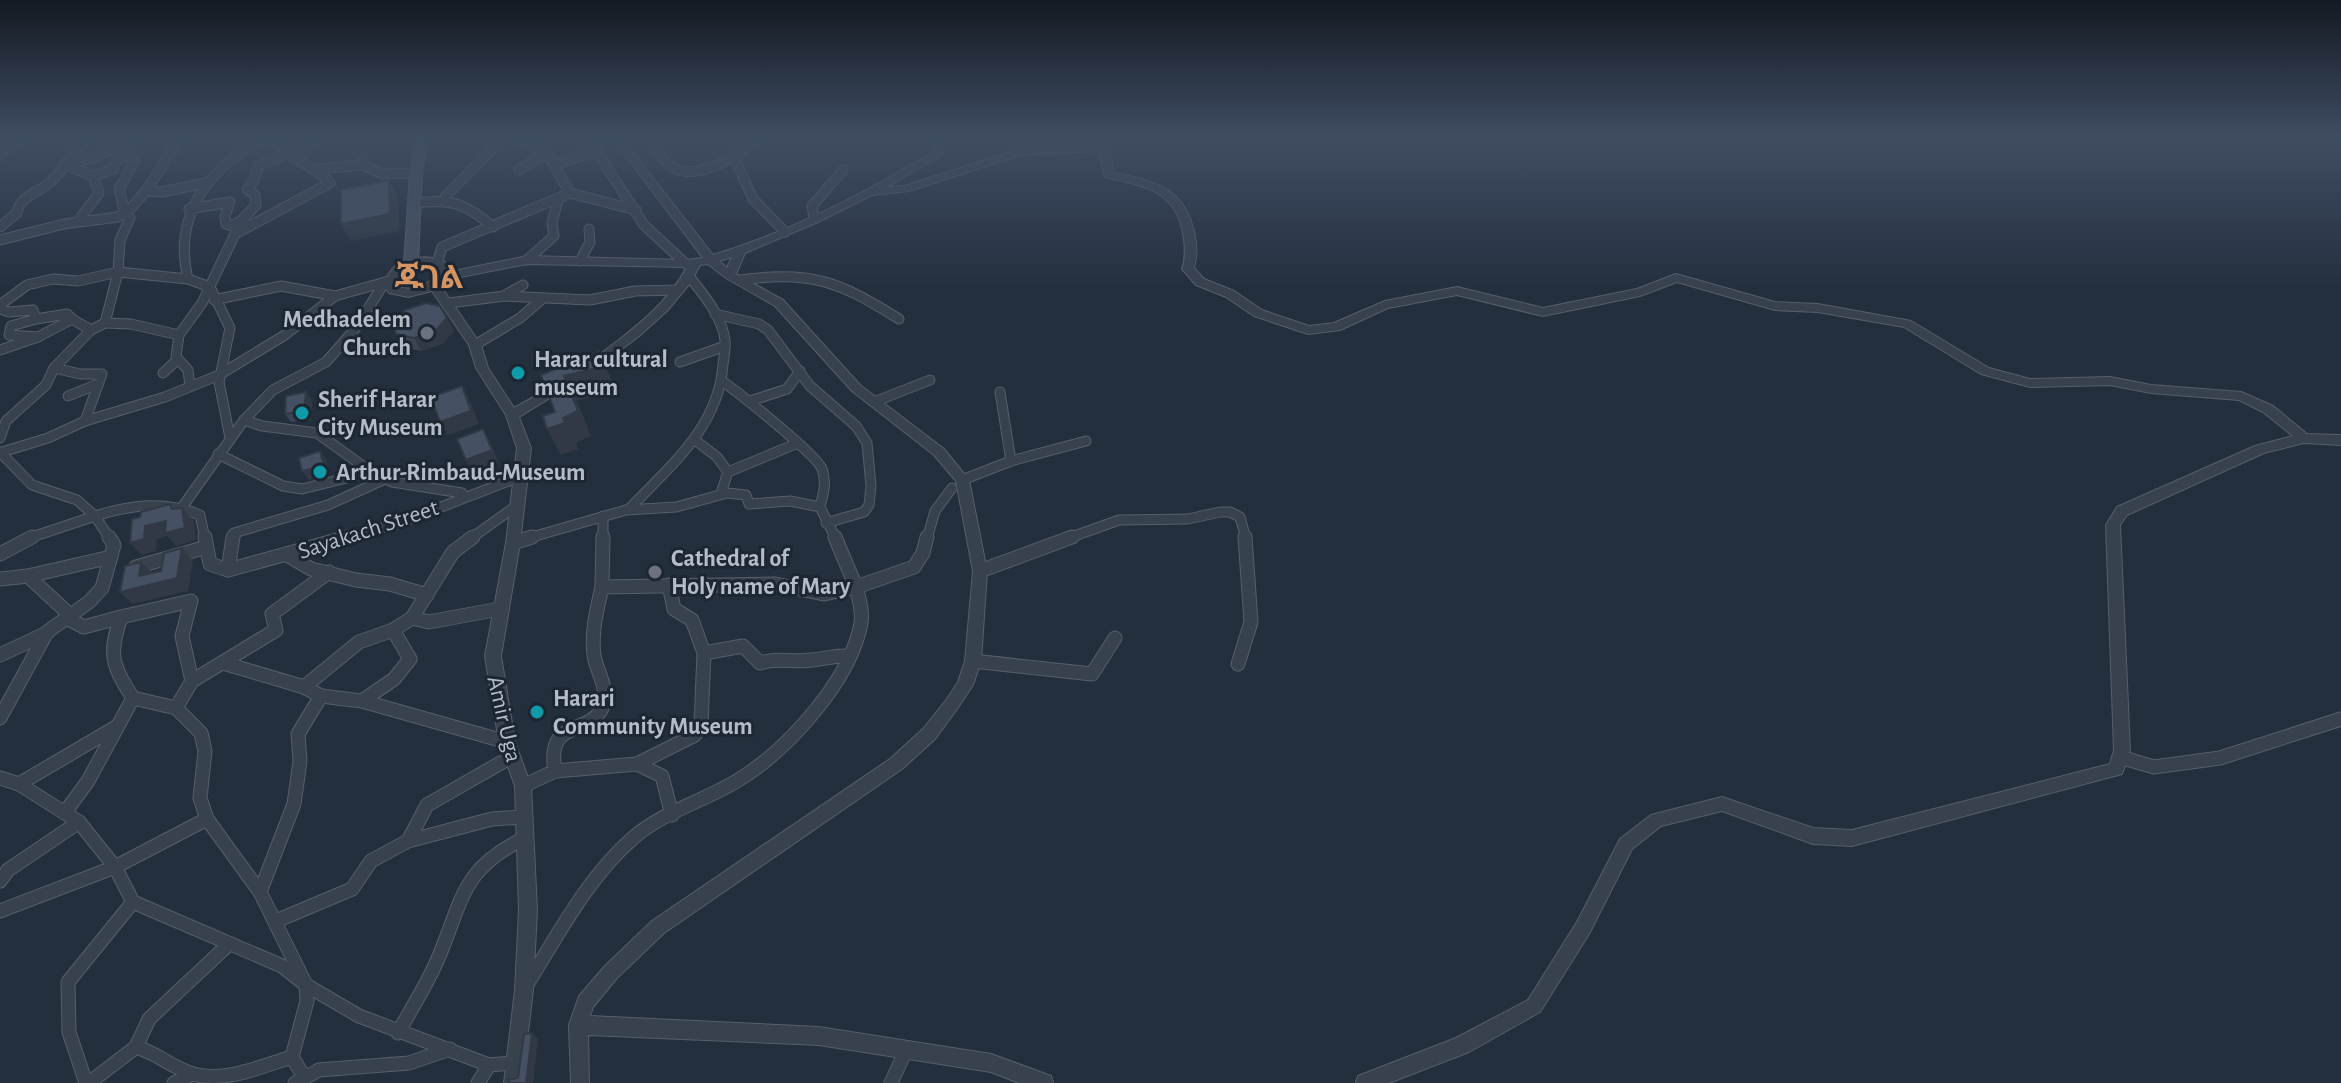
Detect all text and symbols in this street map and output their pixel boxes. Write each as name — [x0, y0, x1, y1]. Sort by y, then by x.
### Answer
district label: ጁገል — [395, 261, 463, 294]
place label: Medhadelem Church — [283, 308, 411, 360]
marker: Medhadelem Church — [418, 324, 436, 342]
place label: Harar cultural museum — [534, 348, 668, 400]
marker: Harar cultural museum — [509, 364, 527, 382]
place label: Sherif Harar City Museum — [318, 388, 443, 440]
marker: Sherif Harar City Museum — [293, 404, 311, 422]
place label: Arthur-Rimbaud-Museum — [336, 461, 585, 485]
marker: Arthur-Rimbaud-Museum — [311, 463, 329, 481]
street label: Sayakach Street — [295, 496, 442, 564]
place label: Cathedral of Holy name of Mary — [671, 547, 851, 599]
marker: Cathedral of Holy name of Mary — [646, 563, 664, 581]
street label: Amir Uga — [482, 674, 526, 765]
place label: Harari Community Museum — [553, 687, 753, 739]
marker: Harari Community Museum — [528, 703, 546, 721]

